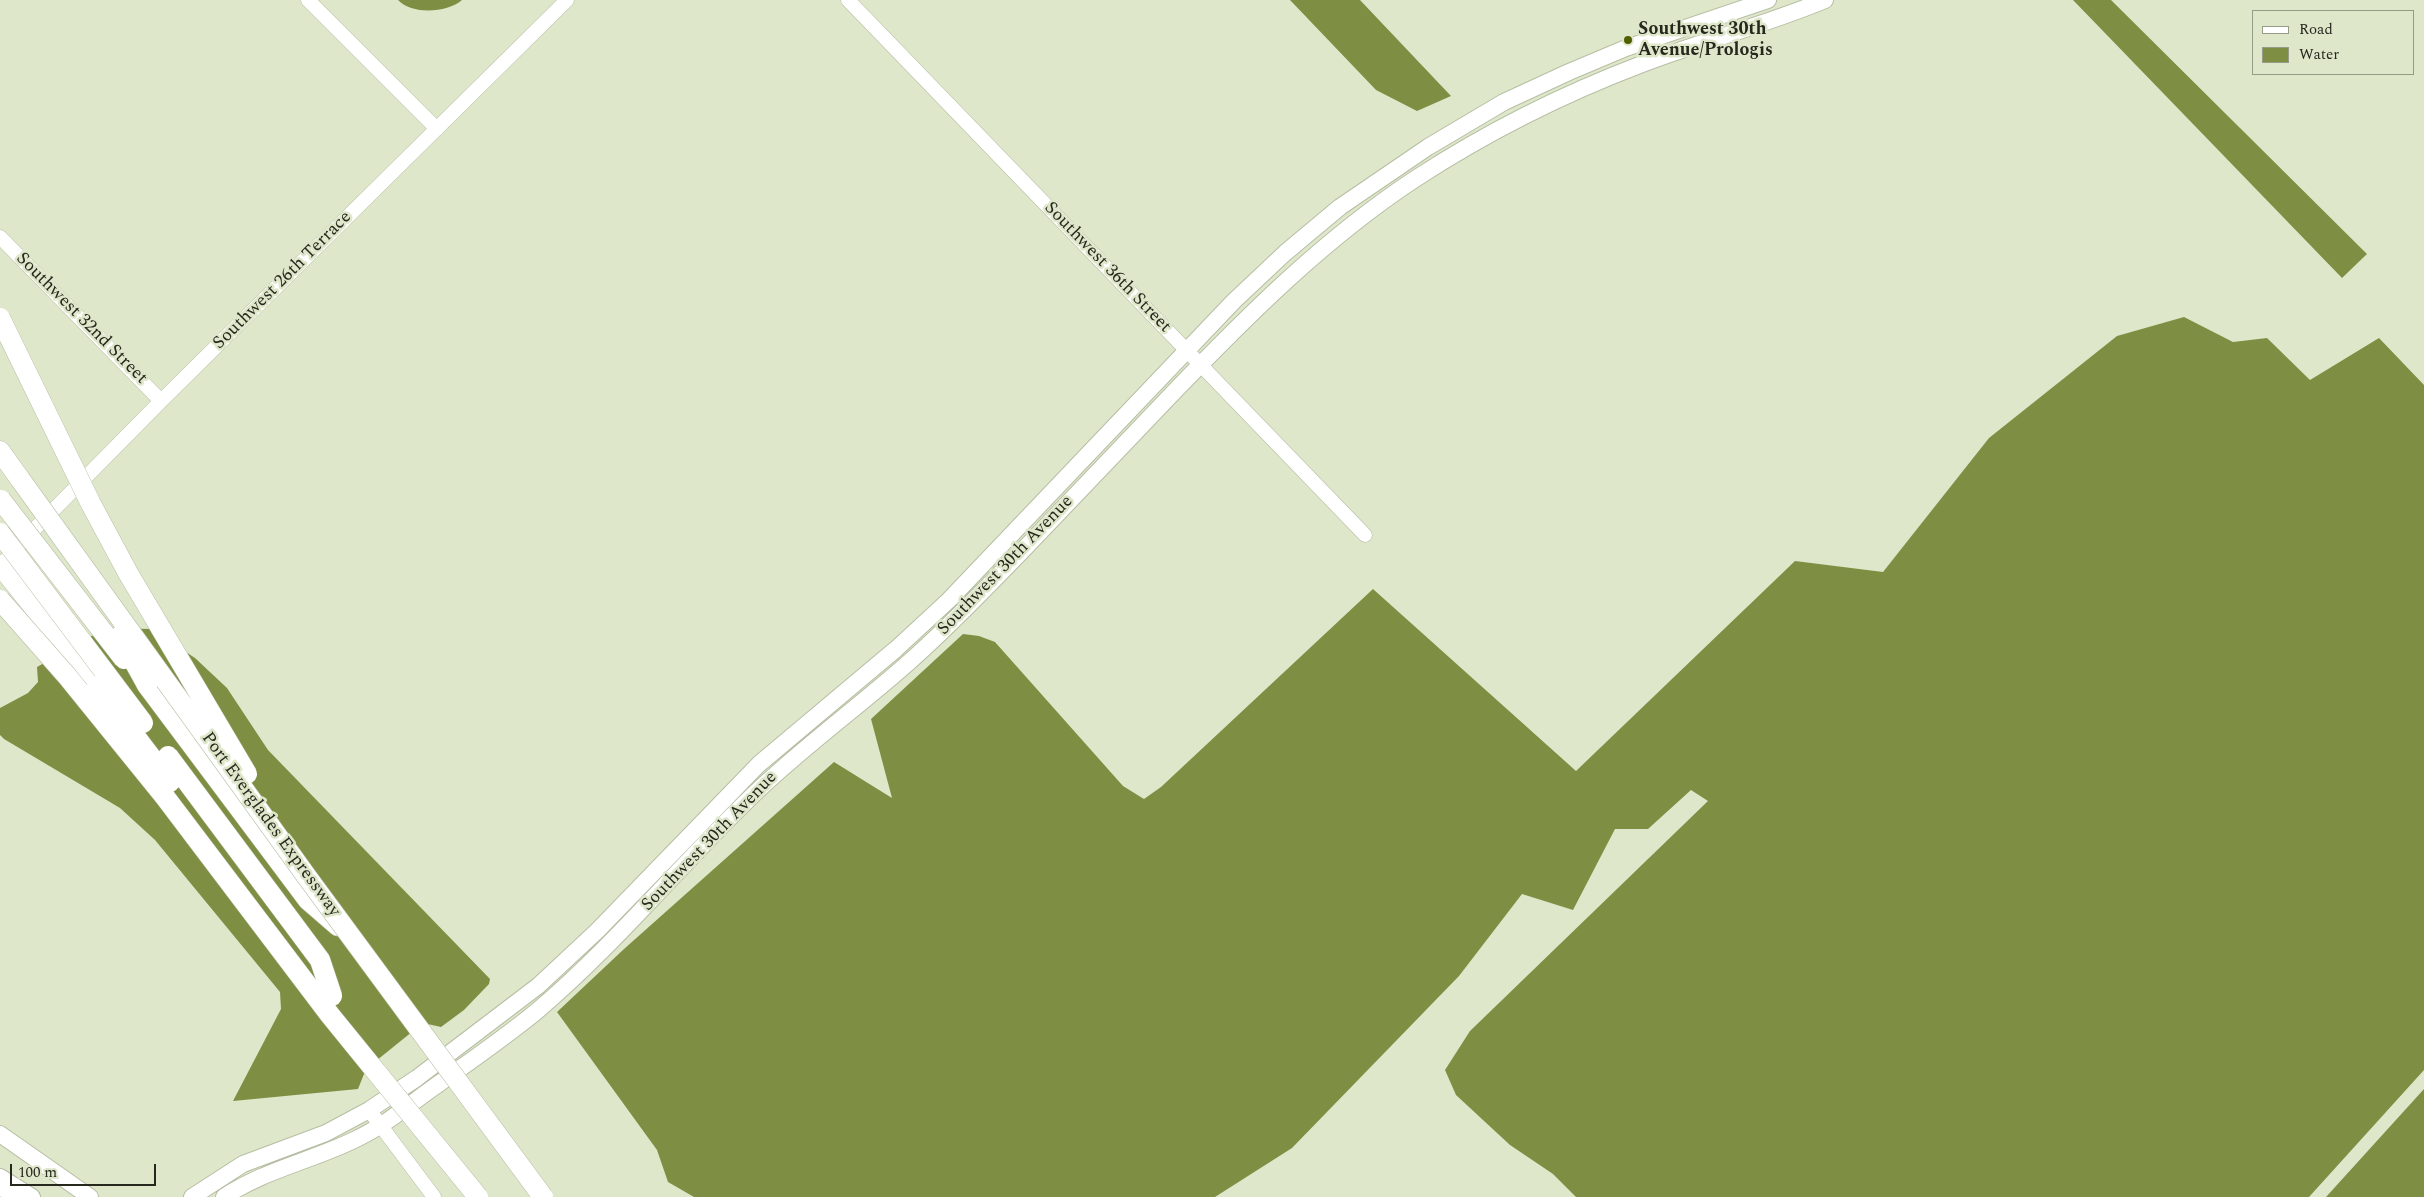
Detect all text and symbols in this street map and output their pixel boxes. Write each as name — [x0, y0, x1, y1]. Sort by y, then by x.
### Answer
legend — [2252, 10, 2414, 75]
text: Road — [2299, 18, 2333, 41]
place label: Southwest 30th Avenue/Prologis — [1638, 19, 1773, 62]
marker: Southwest 30th Avenue/Prologis — [1622, 34, 1634, 46]
text: Water — [2299, 43, 2339, 66]
street label: Southwest 36th Street — [1039, 198, 1175, 338]
street label: Southwest 26th Terrace — [209, 207, 357, 355]
street label: Southwest 32nd Street — [11, 249, 151, 389]
street label: Southwest 30th Avenue — [934, 492, 1078, 640]
street label: Port Everglades Expressway — [196, 728, 344, 922]
street label: Southwest 30th Avenue — [638, 768, 782, 916]
scale bar — [12, 1154, 159, 1186]
text: 100 m — [18, 1161, 57, 1184]

